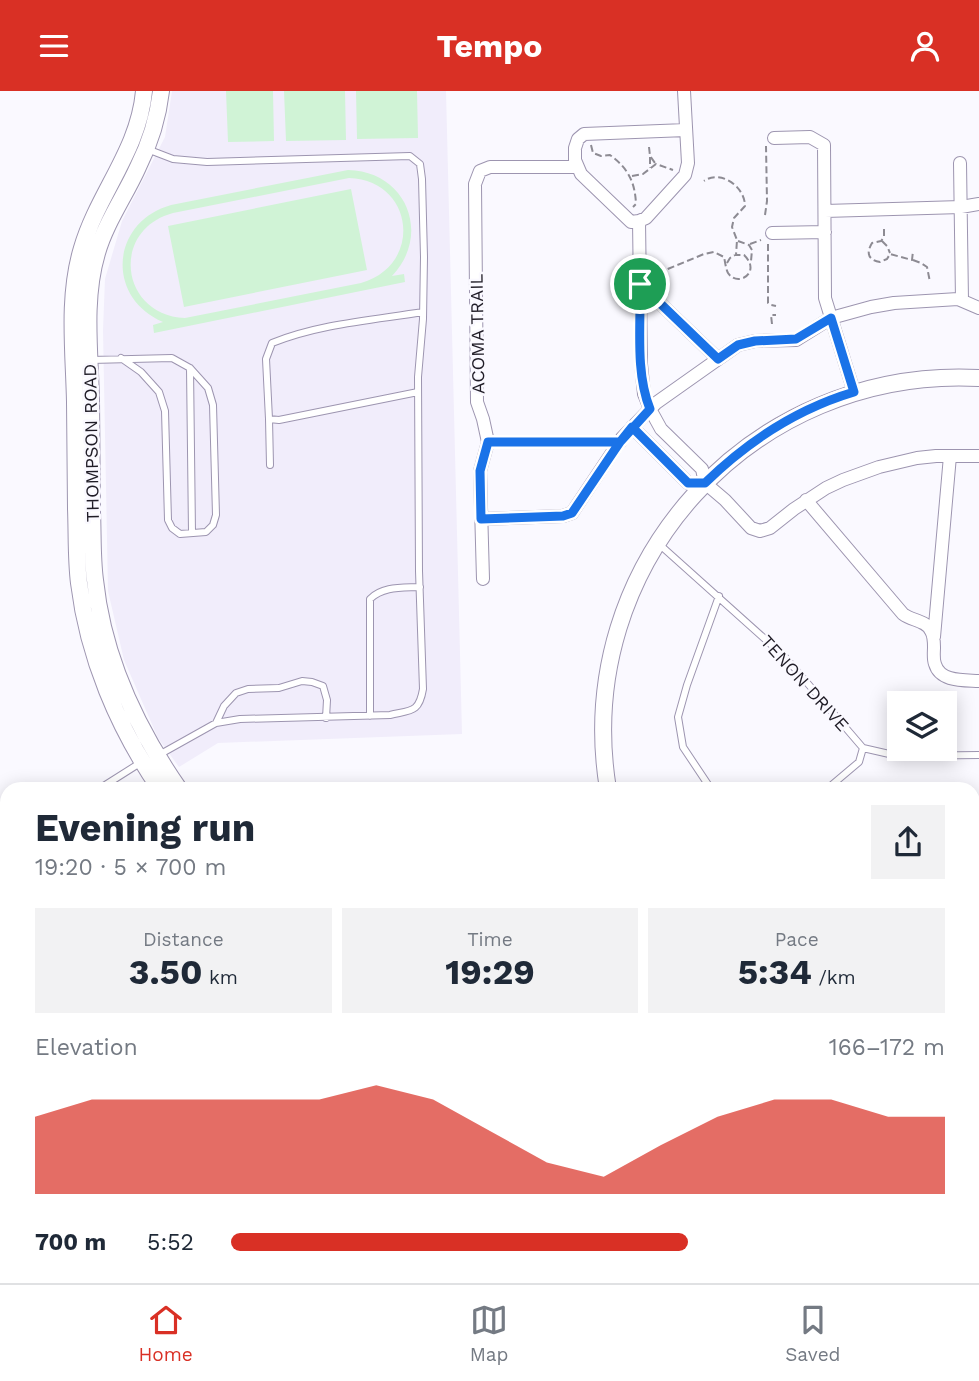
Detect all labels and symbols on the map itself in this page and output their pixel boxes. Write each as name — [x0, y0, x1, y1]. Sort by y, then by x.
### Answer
pin — [610, 254, 670, 314]
street label: ACOMA TRAIL — [465, 273, 489, 394]
street label: THOMPSON ROAD — [79, 364, 103, 522]
street label: TENON DRIVE — [756, 631, 854, 735]

